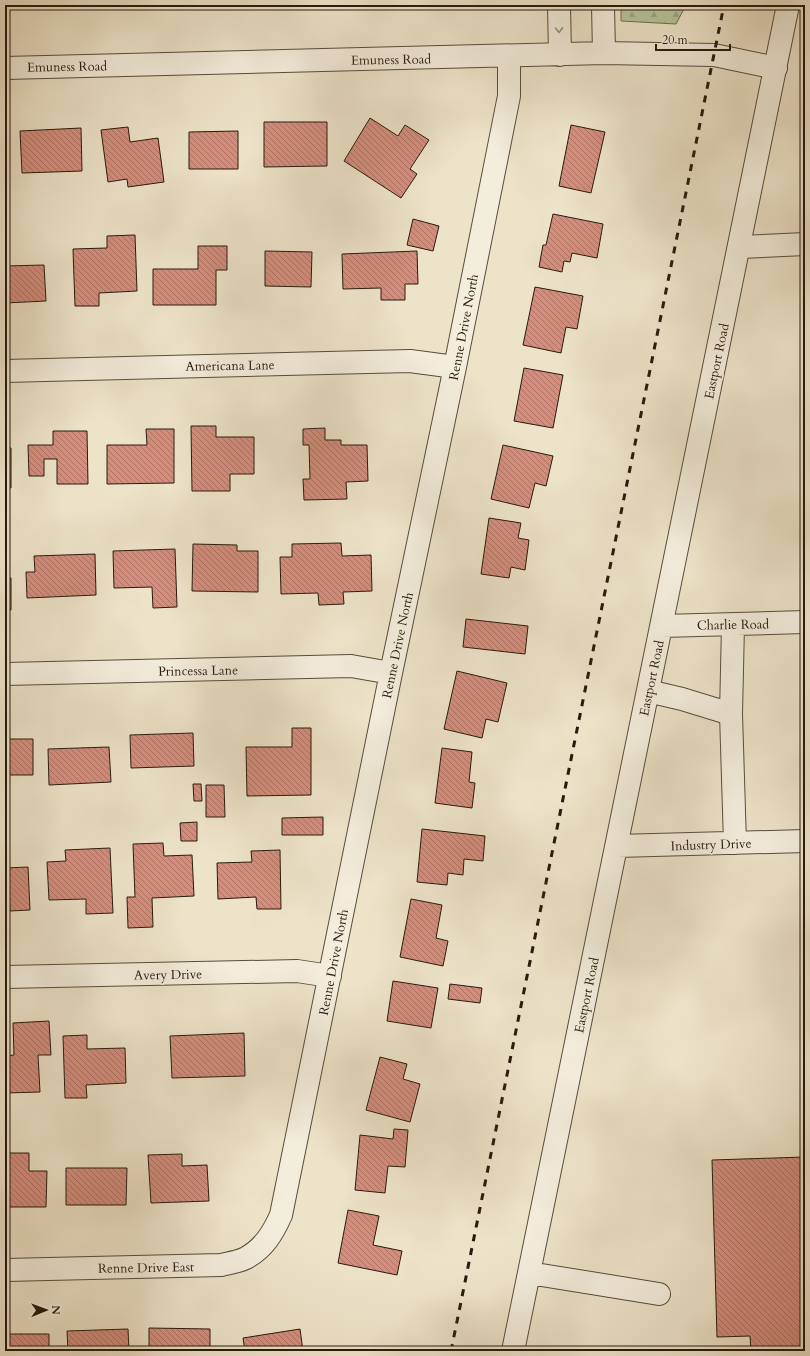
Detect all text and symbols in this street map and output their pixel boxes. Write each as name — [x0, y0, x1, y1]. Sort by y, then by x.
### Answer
scale bar — [656, 26, 730, 52]
one-way arrow — [555, 27, 563, 33]
text: 20 m — [662, 32, 689, 48]
street label: Emuness Road — [351, 50, 431, 70]
street label: Emuness Road — [27, 57, 107, 77]
street label: Renne Drive North — [445, 272, 483, 382]
street label: Eastport Road — [700, 322, 734, 401]
street label: Americana Lane — [185, 356, 275, 376]
street label: Renne Drive North — [378, 590, 418, 700]
street label: Charlie Road — [697, 615, 769, 635]
street label: Eastport Road — [635, 639, 669, 718]
street label: Princessa Lane — [158, 661, 238, 681]
street label: Industry Drive — [670, 835, 752, 855]
street label: Renne Drive North — [315, 907, 353, 1017]
street label: Eastport Road — [570, 956, 604, 1035]
street label: Avery Drive — [134, 965, 202, 985]
street label: Renne Drive East — [98, 1258, 194, 1278]
north arrow — [26, 1290, 66, 1330]
text: N — [48, 1305, 63, 1315]

